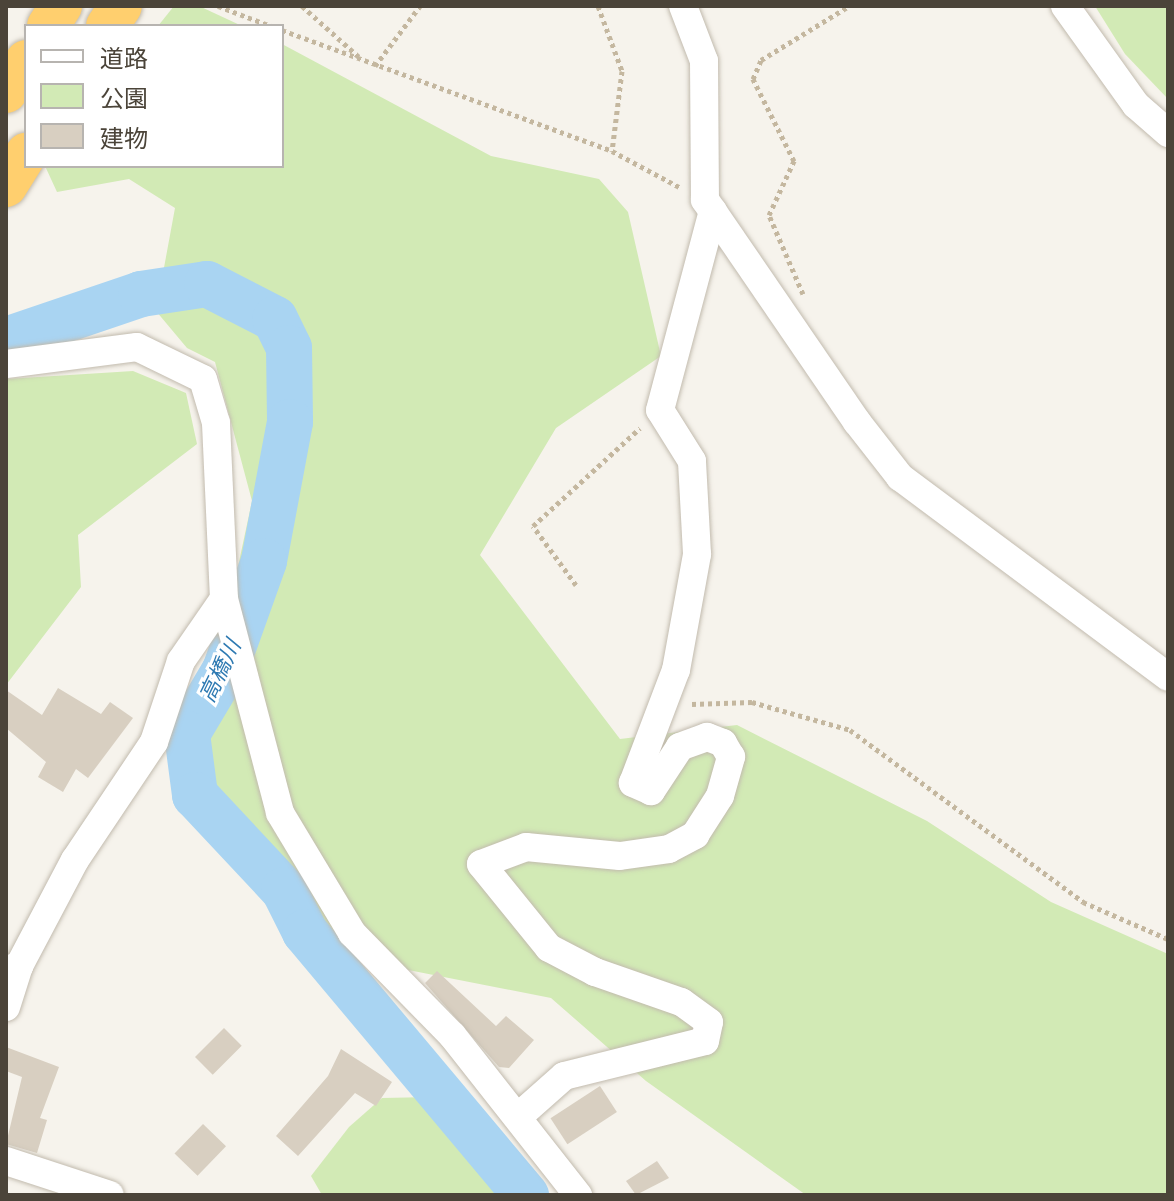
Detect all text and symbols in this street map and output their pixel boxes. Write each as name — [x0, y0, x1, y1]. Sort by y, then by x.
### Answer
legend — [24, 24, 284, 168]
text: 道路 — [100, 45, 148, 73]
text: 公園 — [100, 85, 148, 113]
text: 建物 — [100, 125, 148, 153]
water label: 高橋川 — [194, 636, 246, 706]

